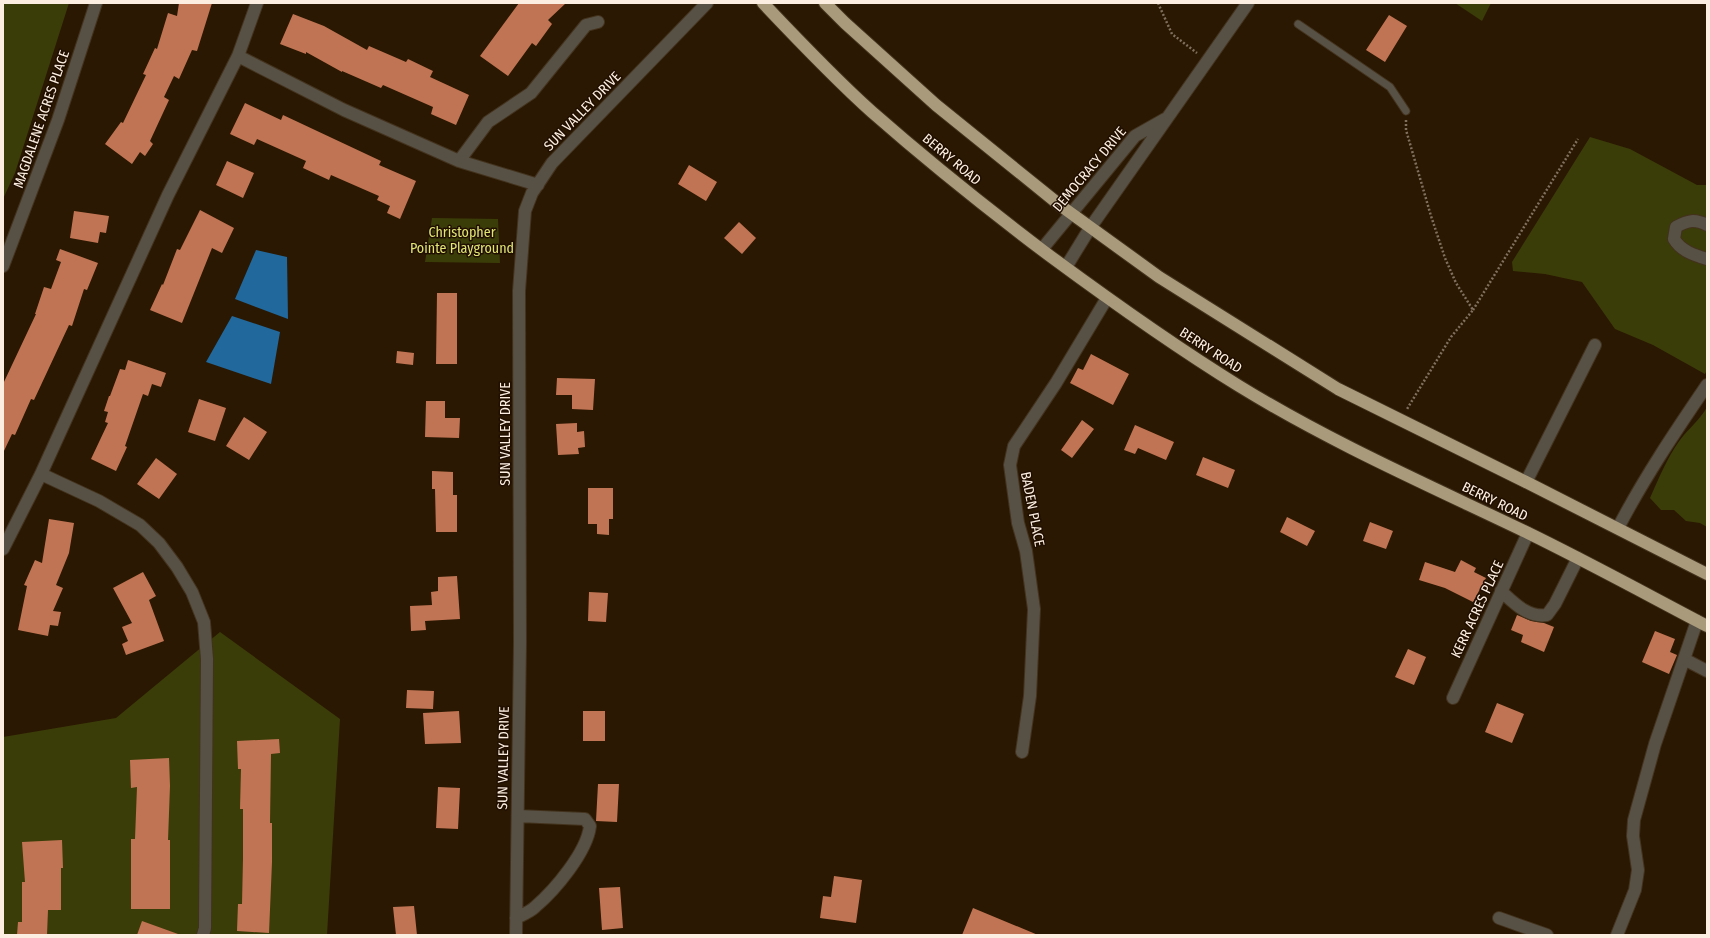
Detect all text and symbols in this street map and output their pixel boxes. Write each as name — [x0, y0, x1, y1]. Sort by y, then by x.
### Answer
street label: MAGDALENE ACRES PLACE — [10, 48, 73, 190]
street label: SUN VALLEY DRIVE — [540, 68, 625, 154]
street label: DEMOCRACY DRIVE — [1049, 123, 1130, 215]
street label: BERRY ROAD — [919, 130, 984, 189]
park label: Christopher Pointe Playground — [410, 224, 514, 257]
street label: BERRY ROAD — [1176, 324, 1245, 377]
street label: SUN VALLEY DRIVE — [497, 382, 514, 486]
street label: BADEN PLACE — [1017, 470, 1048, 548]
street label: BERRY ROAD — [1459, 478, 1530, 525]
street label: KERR ACRES PLACE — [1447, 557, 1508, 661]
street label: SUN VALLEY DRIVE — [494, 706, 513, 810]

